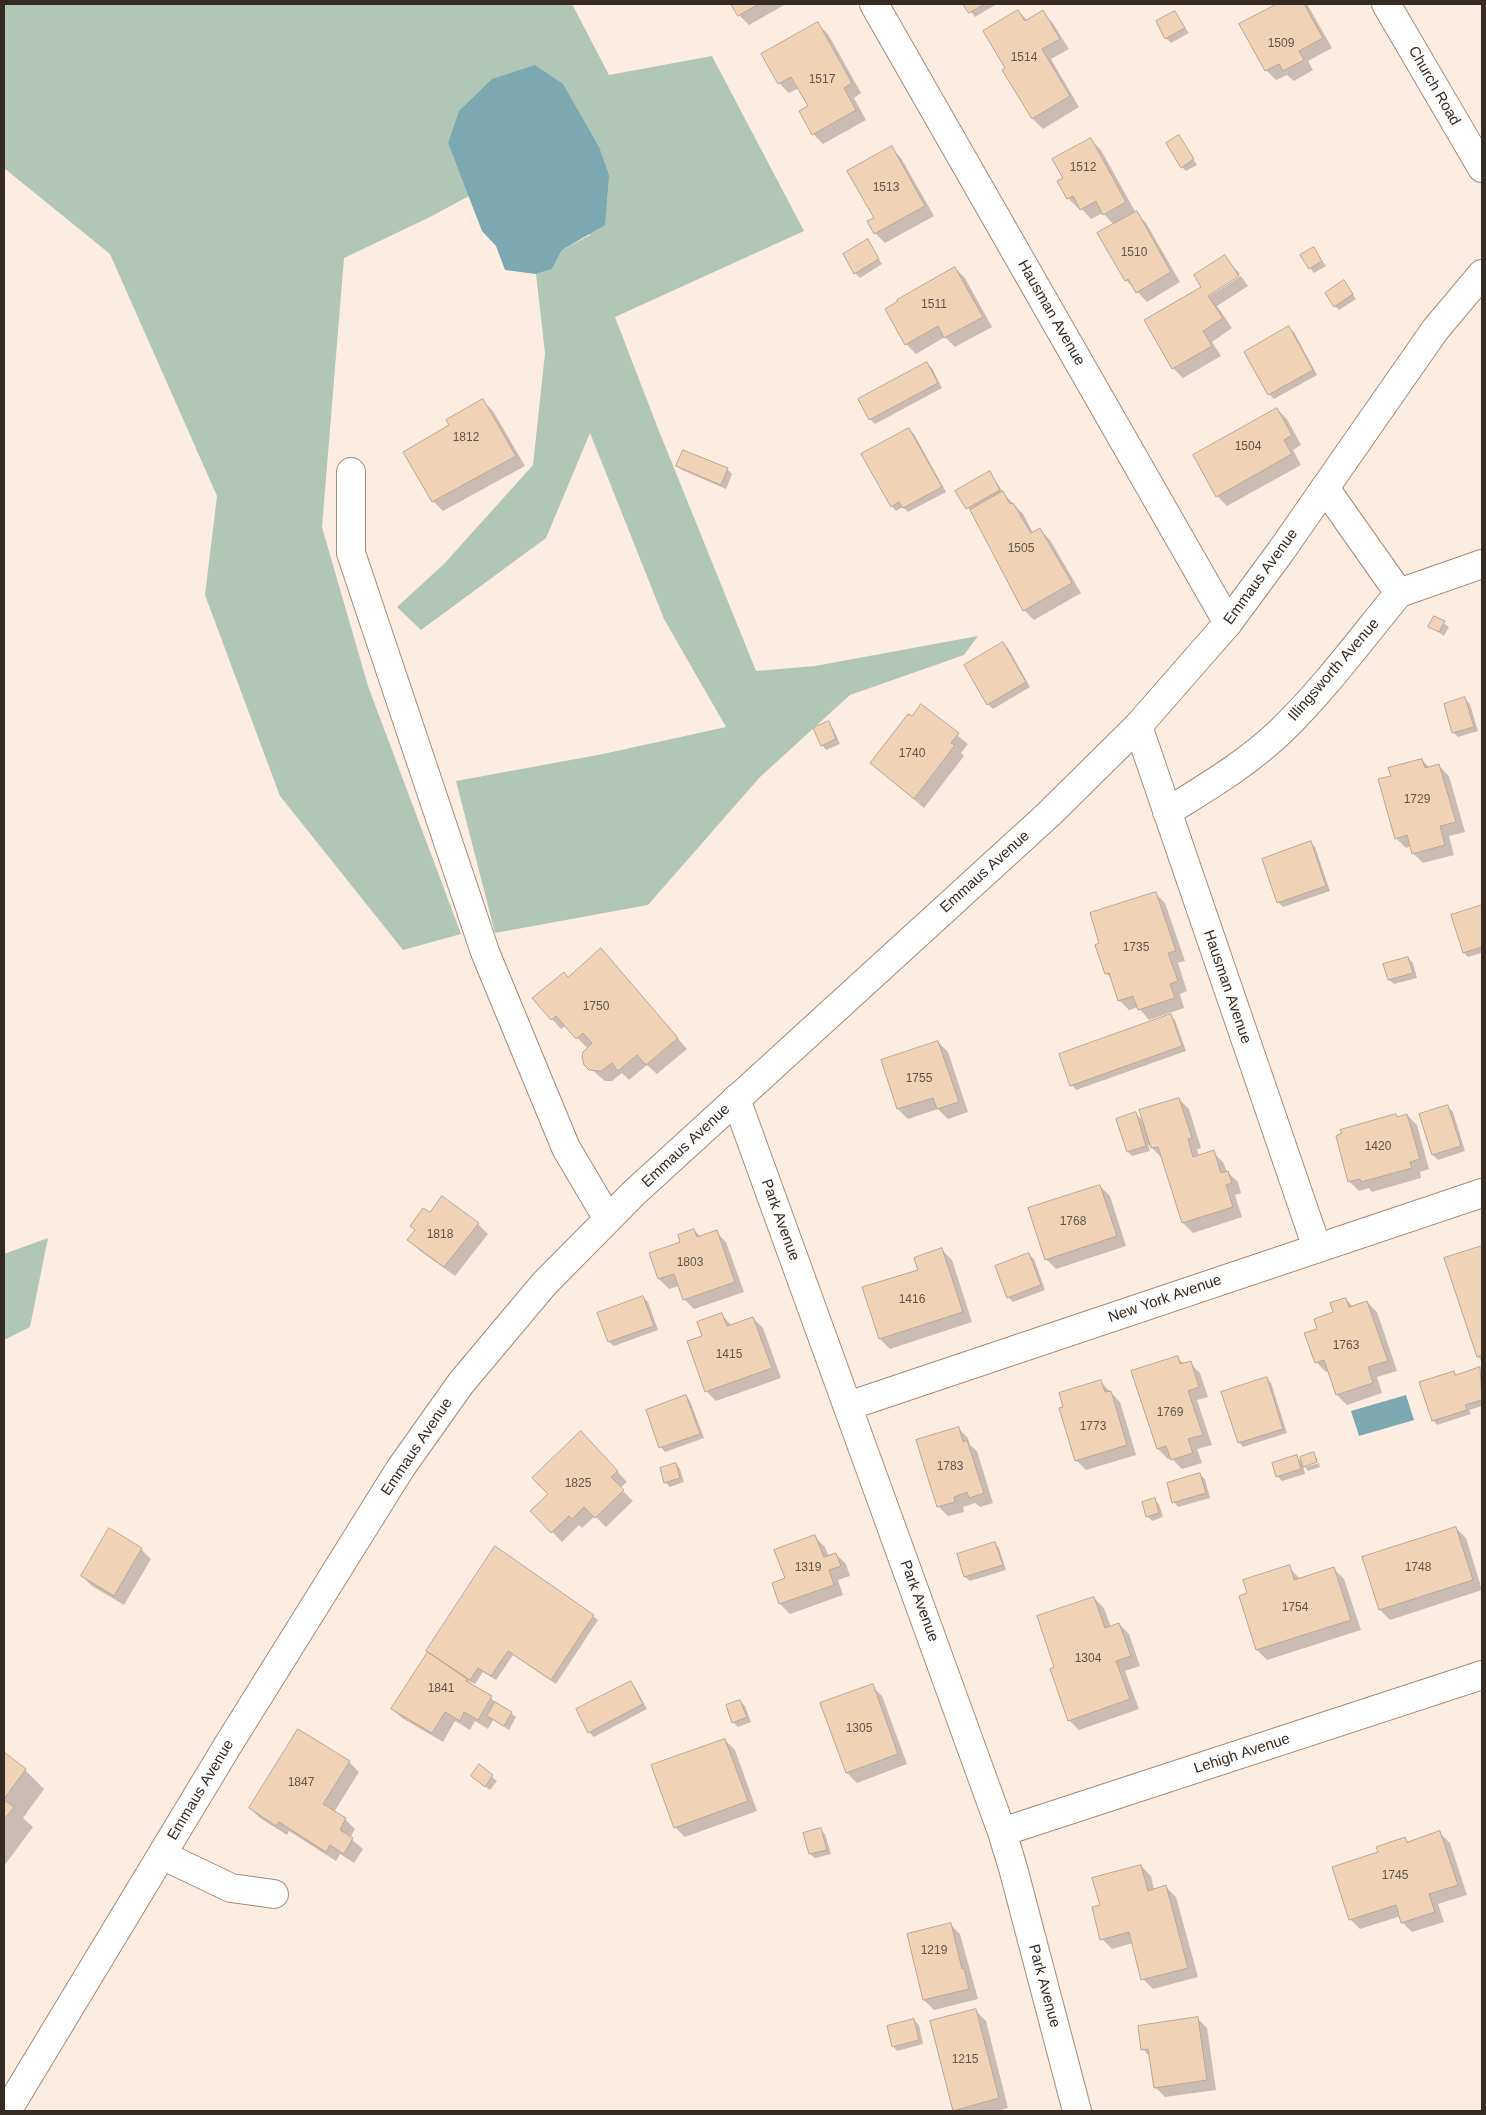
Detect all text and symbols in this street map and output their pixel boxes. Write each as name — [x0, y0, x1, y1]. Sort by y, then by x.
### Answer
house number: 1509 — [1268, 37, 1294, 51]
street label: Church Road — [1404, 43, 1464, 129]
house number: 1514 — [1011, 51, 1037, 65]
house number: 1517 — [809, 73, 835, 87]
house number: 1512 — [1070, 161, 1096, 175]
house number: 1513 — [873, 181, 899, 195]
house number: 1510 — [1121, 246, 1147, 260]
street label: Hausman Avenue — [1013, 257, 1089, 369]
house number: 1511 — [921, 298, 947, 312]
house number: 1812 — [453, 431, 479, 445]
house number: 1504 — [1235, 440, 1261, 454]
street label: Emmaus Avenue — [1220, 526, 1302, 628]
house number: 1505 — [1008, 542, 1034, 556]
street label: Illingsworth Avenue — [1285, 615, 1383, 725]
house number: 1740 — [899, 747, 925, 761]
house number: 1729 — [1404, 793, 1430, 807]
street label: Emmaus Avenue — [937, 827, 1033, 917]
street label: Hausman Avenue — [1199, 928, 1255, 1046]
house number: 1735 — [1123, 941, 1149, 955]
house number: 1750 — [583, 1000, 609, 1014]
house number: 1755 — [906, 1072, 932, 1086]
street label: Emmaus Avenue — [638, 1101, 734, 1191]
house number: 1420 — [1365, 1140, 1391, 1154]
street label: Park Avenue — [757, 1177, 803, 1263]
house number: 1768 — [1060, 1215, 1086, 1229]
house number: 1818 — [427, 1228, 453, 1242]
house number: 1803 — [677, 1256, 703, 1270]
street label: New York Avenue — [1106, 1271, 1224, 1327]
house number: 1416 — [899, 1293, 925, 1307]
house number: 1763 — [1333, 1339, 1359, 1353]
house number: 1415 — [716, 1348, 742, 1362]
street label: Emmaus Avenue — [378, 1395, 456, 1499]
house number: 1769 — [1157, 1406, 1183, 1420]
house number: 1773 — [1080, 1420, 1106, 1434]
house number: 1783 — [937, 1460, 963, 1474]
house number: 1825 — [565, 1477, 591, 1491]
street label: Park Avenue — [896, 1558, 942, 1644]
house number: 1319 — [795, 1561, 821, 1575]
house number: 1748 — [1405, 1561, 1431, 1575]
house number: 1754 — [1282, 1601, 1308, 1615]
house number: 1304 — [1075, 1652, 1101, 1666]
house number: 1841 — [428, 1682, 454, 1696]
house number: 1305 — [846, 1722, 872, 1736]
street label: Lehigh Avenue — [1192, 1730, 1292, 1778]
street label: Emmaus Avenue — [164, 1737, 238, 1843]
house number: 1847 — [288, 1776, 314, 1790]
house number: 1745 — [1382, 1869, 1408, 1883]
street label: Park Avenue — [1024, 1942, 1064, 2030]
house number: 1219 — [921, 1944, 947, 1958]
house number: 1215 — [952, 2053, 978, 2067]

